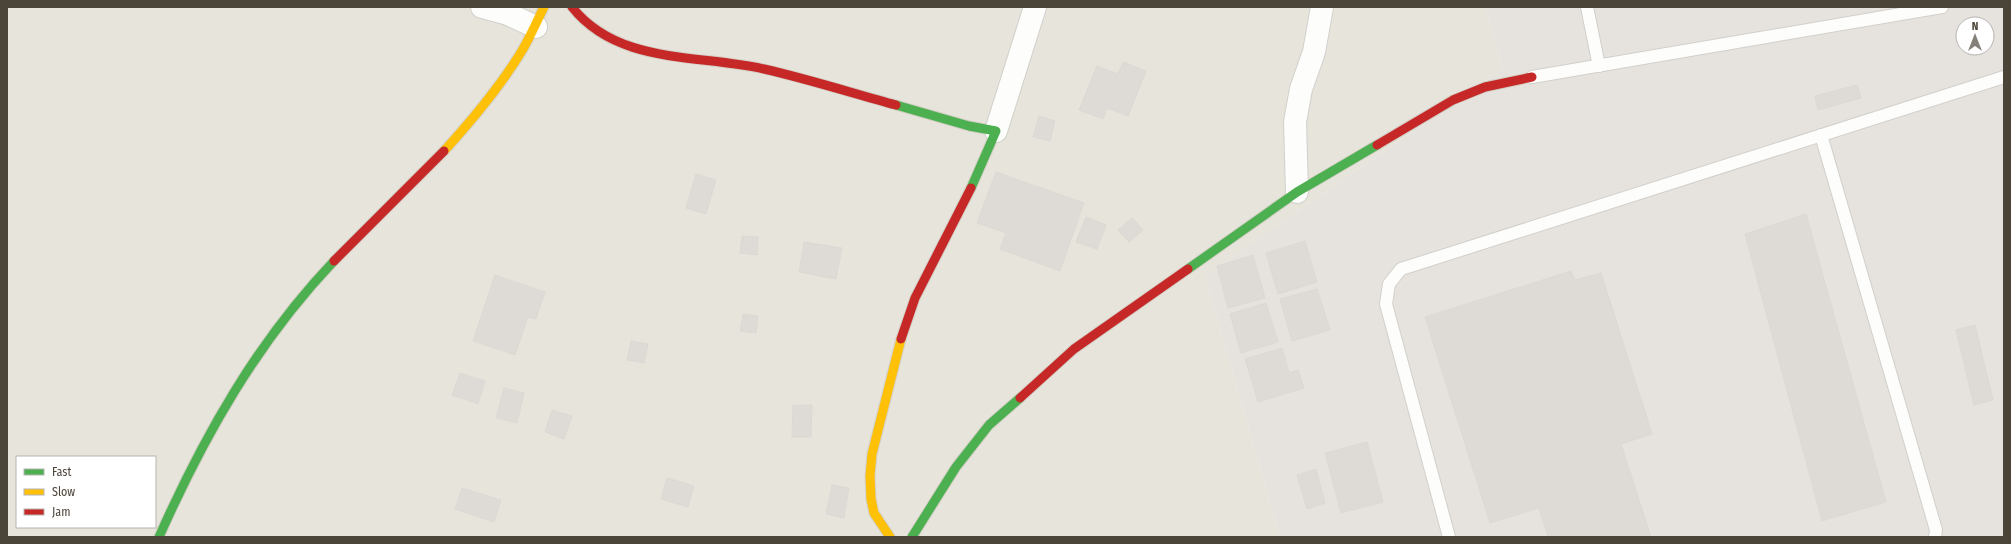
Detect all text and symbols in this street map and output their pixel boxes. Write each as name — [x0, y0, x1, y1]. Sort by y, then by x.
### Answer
north arrow — [1955, 16, 1995, 56]
text: N — [1972, 20, 1978, 33]
legend — [16, 456, 156, 528]
text: Fast — [52, 465, 71, 479]
text: Slow — [52, 485, 75, 499]
text: Jam — [52, 505, 70, 519]

